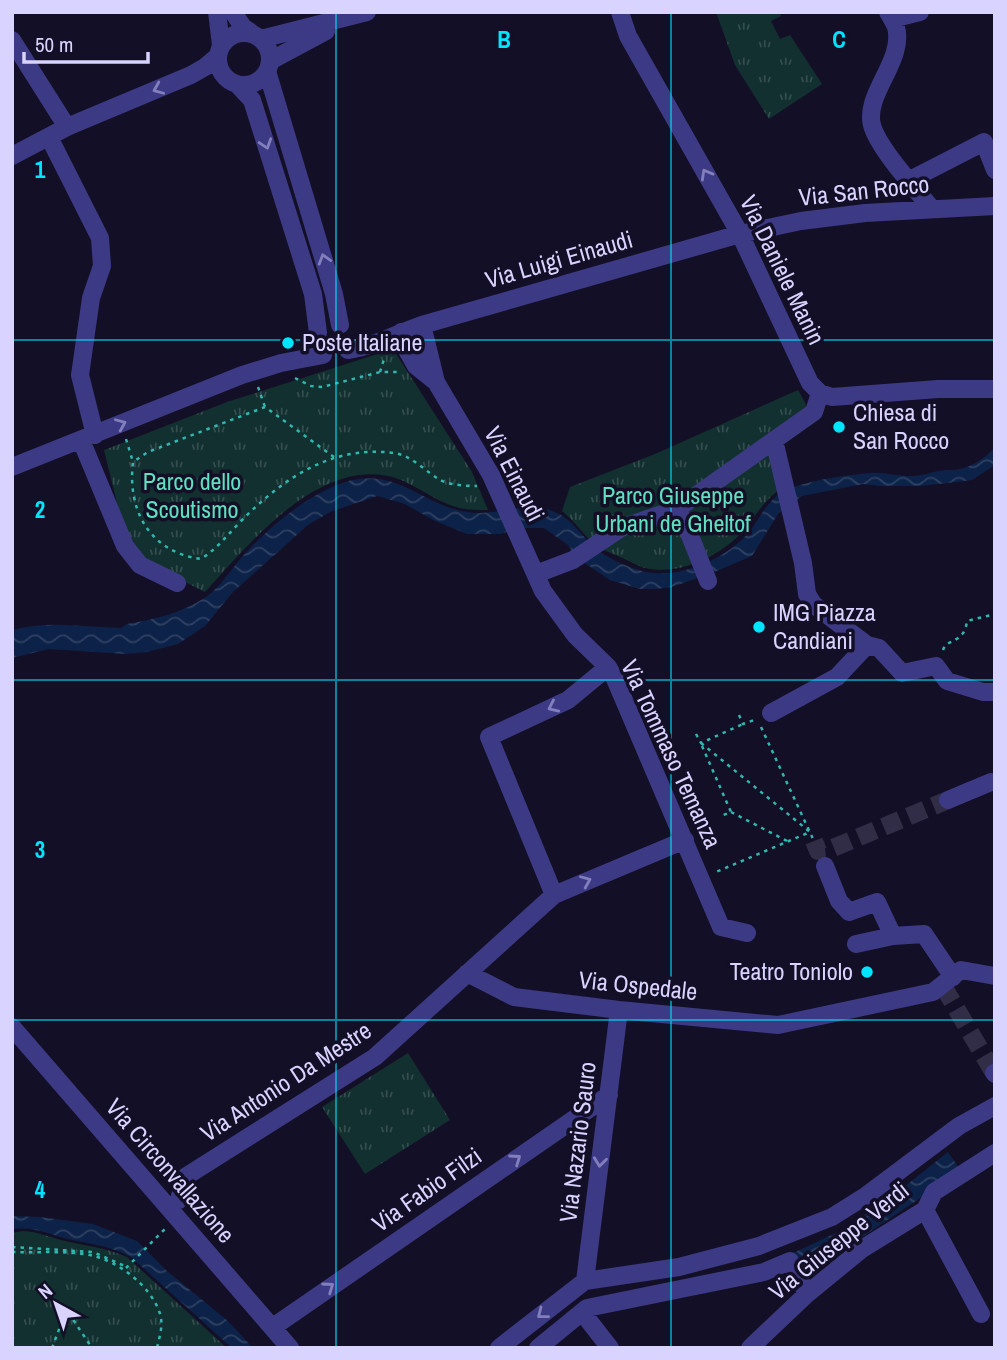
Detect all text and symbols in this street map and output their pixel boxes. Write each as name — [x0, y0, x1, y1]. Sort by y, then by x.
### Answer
scale bar — [24, 21, 149, 65]
text: B — [497, 24, 511, 55]
text: C — [832, 24, 846, 55]
text: 50 m — [35, 30, 73, 59]
one-way arrow — [153, 81, 165, 95]
one-way arrow — [258, 137, 272, 150]
text: 1 — [35, 154, 46, 185]
street label: Via San Rocco — [797, 167, 931, 213]
one-way arrow — [701, 169, 714, 181]
street label: Via Daniele Manin — [733, 189, 833, 350]
street label: Via Luigi Einaudi — [481, 223, 636, 295]
one-way arrow — [317, 254, 332, 266]
place label: Poste Italiane — [302, 326, 422, 358]
marker: Poste Italiane — [280, 335, 296, 351]
place label: Chiesa di San Rocco — [853, 396, 949, 456]
one-way arrow — [114, 418, 126, 432]
marker: Chiesa di San Rocco — [831, 419, 847, 435]
street label: Via Einaudi — [477, 421, 552, 526]
park label: Parco dello Scoutismo — [143, 465, 241, 525]
park label: Parco Giuseppe Urbani de Gheltof — [595, 479, 751, 539]
text: 2 — [35, 494, 45, 525]
place label: IMG Piazza Candiani — [773, 596, 876, 656]
marker: IMG Piazza Candiani — [751, 619, 767, 635]
street label: Via Tommaso Temanza — [614, 654, 730, 853]
one-way arrow — [548, 699, 560, 713]
text: 3 — [35, 834, 45, 865]
one-way arrow — [579, 875, 591, 889]
place label: Teatro Toniolo — [730, 955, 853, 987]
street label: Via Ospedale — [577, 963, 699, 1007]
marker: Teatro Toniolo — [859, 964, 875, 980]
street label: Via Antonio Da Mestre — [194, 1014, 377, 1148]
street label: Via Nazario Sauro — [551, 1060, 603, 1224]
street label: Via Circonvallazione — [99, 1091, 242, 1249]
street label: Via Fabio Filzi — [365, 1140, 487, 1239]
one-way arrow — [508, 1154, 521, 1167]
one-way arrow — [593, 1157, 608, 1168]
text: 4 — [35, 1174, 46, 1205]
street label: Via Giuseppe Verdi — [762, 1174, 915, 1307]
north arrow — [21, 1269, 91, 1339]
text: N — [32, 1277, 58, 1305]
one-way arrow — [321, 1283, 334, 1296]
one-way arrow — [537, 1306, 550, 1318]

